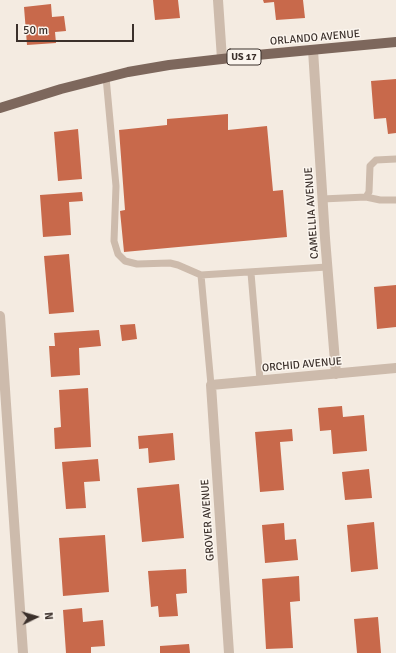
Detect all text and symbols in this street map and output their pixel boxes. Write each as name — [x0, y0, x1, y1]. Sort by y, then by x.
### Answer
scale bar — [18, 16, 136, 42]
text: 50 m — [23, 23, 48, 38]
street label: ORLANDO AVENUE — [269, 27, 361, 49]
road number: US 17 — [227, 49, 261, 65]
street label: CAMELLIA AVENUE — [302, 167, 322, 259]
street label: ORCHID AVENUE — [261, 355, 343, 375]
street label: GROVER AVENUE — [199, 479, 217, 561]
north arrow — [16, 597, 56, 637]
text: N — [42, 612, 55, 620]

